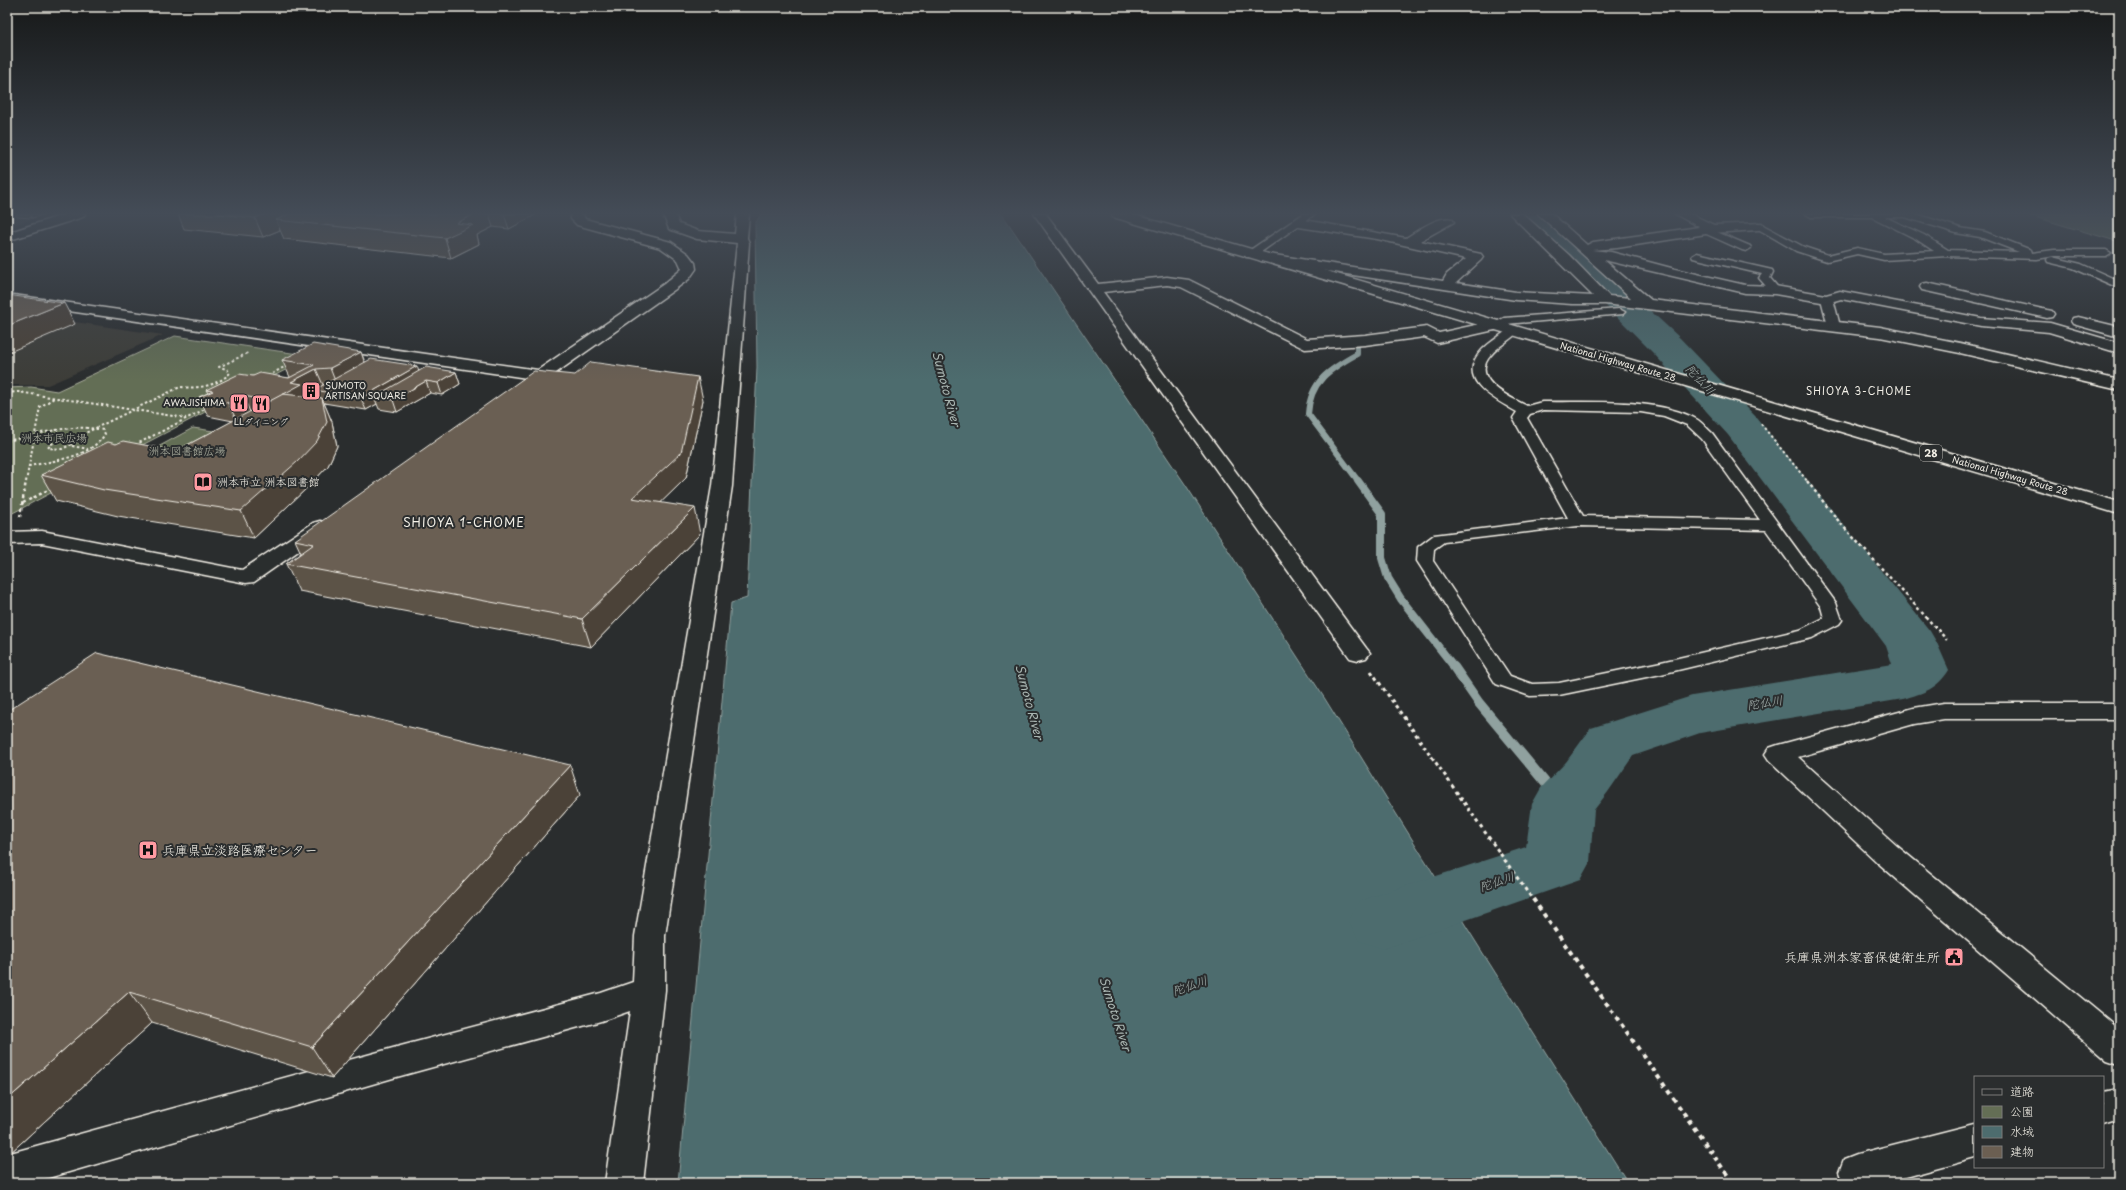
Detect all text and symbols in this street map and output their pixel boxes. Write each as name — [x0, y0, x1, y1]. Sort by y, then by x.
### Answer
street label: National Highway Route 28 — [1559, 338, 1678, 384]
water label: Sumoto River — [928, 349, 966, 430]
water label: 陀仏川 — [1682, 360, 1720, 399]
place label: SUMOTO ARTISAN SQUARE — [325, 378, 407, 402]
building icon: SUMOTO ARTISAN SQUARE — [300, 380, 322, 402]
district label: SHIOYA 3-CHOME — [1806, 383, 1912, 398]
restaurant icon: AWAJISHIMA — [228, 392, 250, 414]
restaurant icon: LLダイニング — [250, 393, 272, 415]
place label: AWAJISHIMA — [163, 395, 225, 409]
place label: LLダイニング — [234, 414, 288, 428]
park label: 洲本市民広場 — [21, 429, 87, 446]
park label: 洲本図書館広場 — [149, 442, 226, 459]
road number: 28 — [1920, 445, 1942, 461]
street label: National Highway Route 28 — [1951, 452, 2070, 498]
library icon: 洲本市立 洲本図書館 — [192, 471, 214, 493]
place label: 洲本市立 洲本図書館 — [217, 473, 320, 490]
district label: SHIOYA 1-CHOME — [403, 513, 525, 531]
water label: Sumoto River — [1011, 662, 1049, 743]
water label: 陀仏川 — [1746, 690, 1784, 714]
hospital icon: 兵庫県立淡路医療センター — [137, 839, 159, 861]
place label: 兵庫県立淡路医療センター — [162, 840, 317, 859]
water label: 陀仏川 — [1477, 867, 1517, 895]
public building icon: 兵庫県洲本家畜保健衛生所 — [1943, 946, 1965, 968]
place label: 兵庫県洲本家畜保健衛生所 — [1784, 947, 1940, 966]
water label: 陀仏川 — [1170, 971, 1210, 999]
water label: Sumoto River — [1095, 974, 1137, 1055]
legend — [1974, 1076, 2104, 1168]
text: 道路 — [2010, 1082, 2034, 1100]
text: 公園 — [2010, 1102, 2034, 1120]
text: 水域 — [2010, 1122, 2034, 1140]
text: 建物 — [2010, 1142, 2034, 1160]

